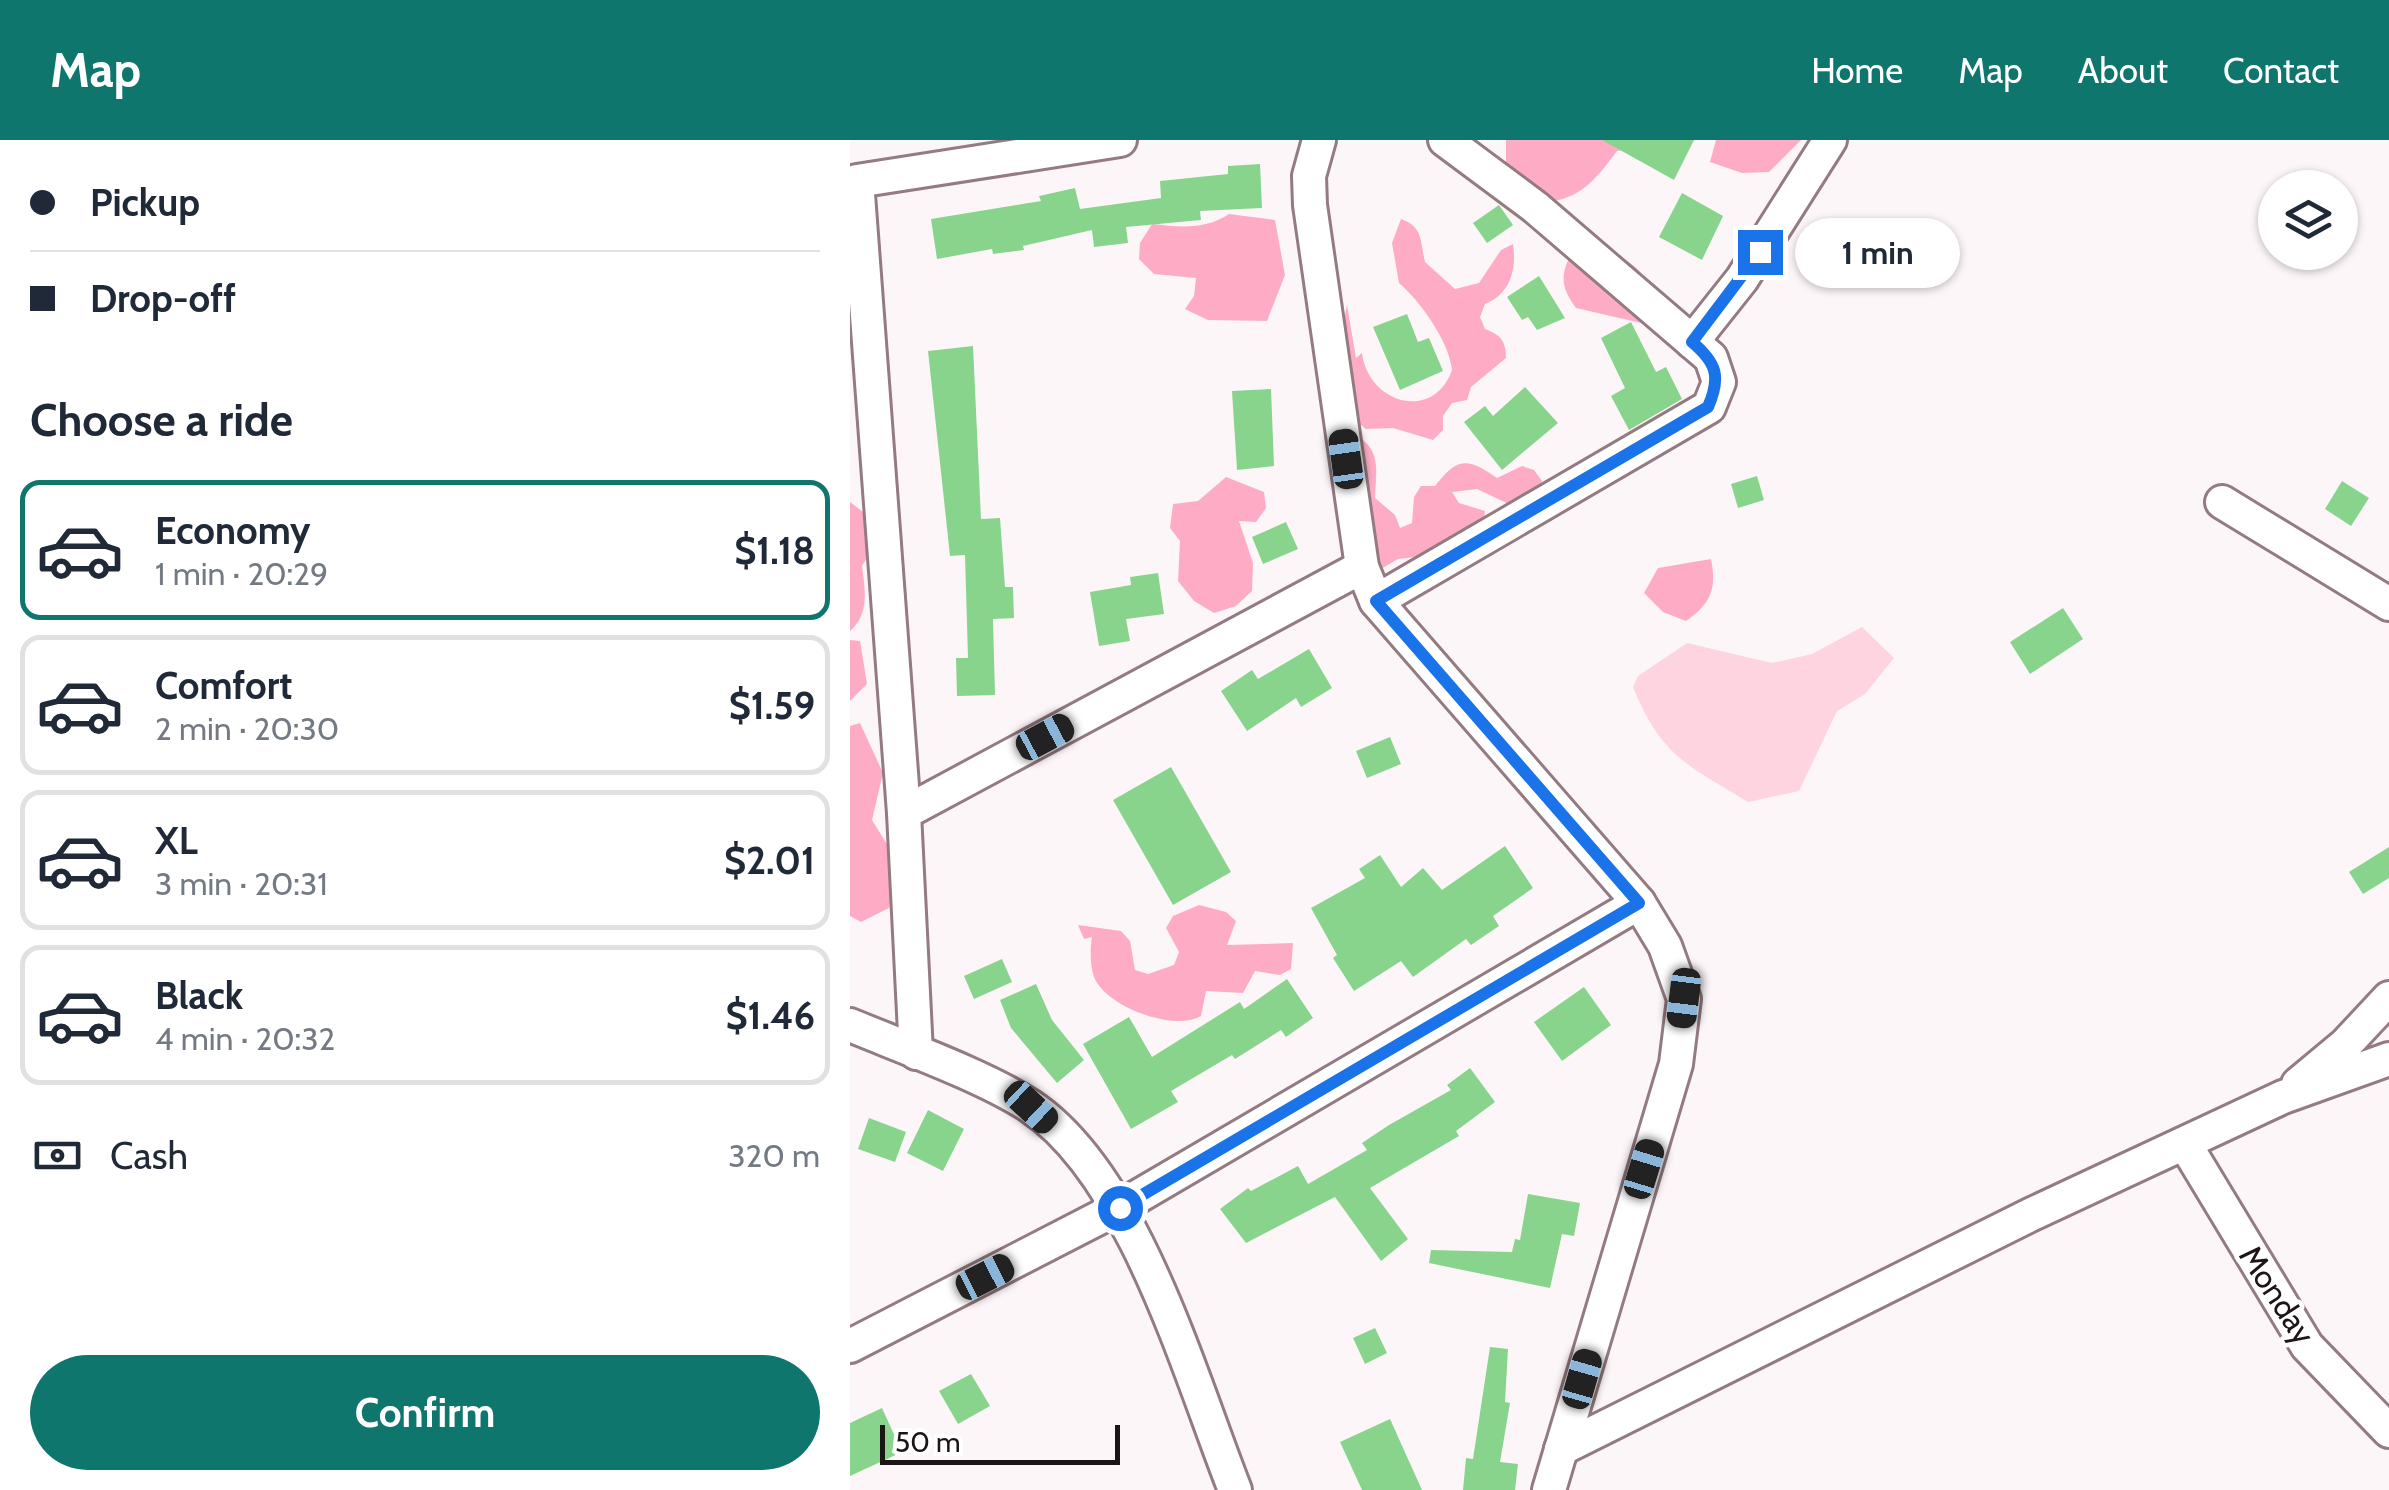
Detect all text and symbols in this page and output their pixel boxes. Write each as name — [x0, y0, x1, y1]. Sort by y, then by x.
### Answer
text: Map — [50, 41, 141, 99]
text: Home — [1811, 49, 1903, 92]
text: Map — [1958, 49, 2023, 92]
text: About — [2078, 49, 2168, 92]
text: Contact — [2223, 49, 2339, 92]
map controls — [2258, 170, 2358, 270]
button: layers — [2258, 170, 2358, 270]
text: Pickup — [90, 179, 200, 226]
callout: 1 min — [1795, 217, 1960, 287]
route end — [1738, 230, 1783, 275]
text: 1 min — [1841, 233, 1914, 272]
text: Drop-off — [90, 275, 236, 322]
text: Choose a ride — [30, 393, 293, 447]
car — [1327, 427, 1365, 491]
icon: car — [35, 505, 125, 595]
text: Economy — [155, 507, 310, 554]
text: $1.18 — [734, 527, 815, 574]
text: 1 min · 20:29 — [155, 554, 328, 593]
icon: car — [35, 660, 125, 750]
text: Comfort — [155, 662, 292, 709]
text: $1.59 — [729, 682, 815, 729]
text: 2 min · 20:30 — [155, 709, 339, 748]
car — [1011, 710, 1079, 764]
icon: car — [35, 815, 125, 905]
text: XL — [155, 817, 198, 864]
text: $2.01 — [724, 837, 815, 884]
text: 3 min · 20:31 — [155, 864, 328, 903]
car — [1665, 966, 1703, 1030]
icon: car — [35, 970, 125, 1060]
text: Black — [155, 972, 243, 1019]
text: $1.46 — [726, 992, 815, 1039]
text: 4 min · 20:32 — [155, 1019, 335, 1058]
car — [999, 1076, 1063, 1138]
icon: cash — [30, 1128, 85, 1183]
text: Cash — [110, 1132, 188, 1179]
text: 320 m — [728, 1136, 820, 1175]
car — [1621, 1136, 1667, 1202]
route start — [1098, 1186, 1143, 1231]
street label: Monday — [2231, 1238, 2324, 1351]
car — [951, 1250, 1019, 1304]
car — [1559, 1346, 1605, 1412]
button: Confirm — [30, 1355, 820, 1470]
scale bar — [880, 1420, 1120, 1464]
text: 50 m — [895, 1425, 961, 1459]

